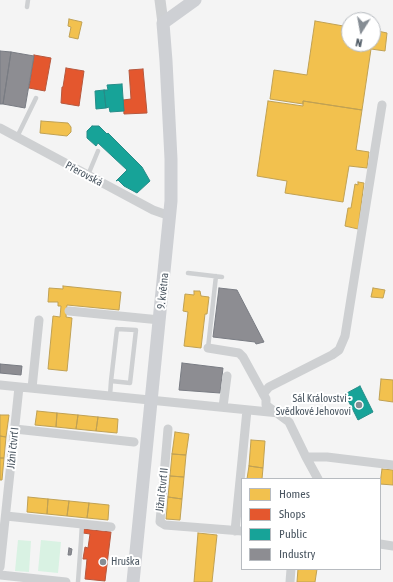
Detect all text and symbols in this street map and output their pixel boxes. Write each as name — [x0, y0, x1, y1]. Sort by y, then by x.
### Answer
north arrow — [341, 12, 381, 52]
text: N — [355, 36, 363, 49]
street label: Přerovská — [63, 159, 105, 189]
street label: 9. května — [155, 272, 171, 310]
place label: Sál Království - Svědkové Jehovovi — [276, 392, 351, 418]
marker: Sál Království - Svědkové Jehovovi — [354, 400, 364, 410]
street label: Jižní čtvrť I — [4, 427, 22, 469]
street label: Jižní čtvrť II — [153, 467, 171, 513]
legend — [241, 478, 381, 570]
text: Homes — [279, 487, 310, 501]
text: Shops — [279, 507, 305, 521]
text: Public — [279, 527, 307, 541]
text: Industry — [279, 547, 316, 561]
place label: Hruška — [111, 555, 140, 569]
marker: Hruška — [98, 557, 108, 567]

